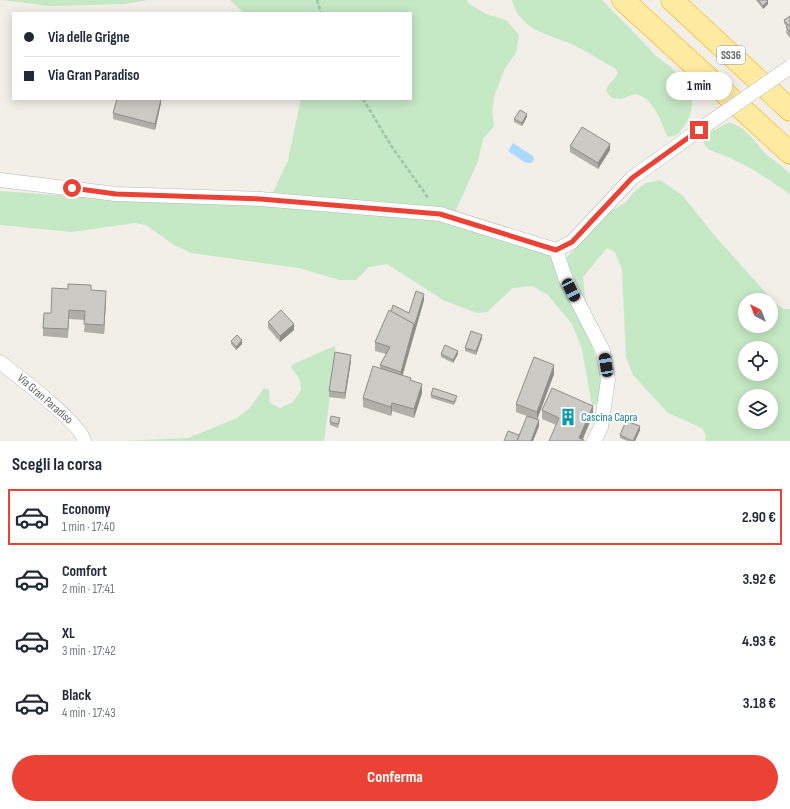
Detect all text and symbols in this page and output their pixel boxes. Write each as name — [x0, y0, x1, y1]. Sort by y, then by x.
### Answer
text: Via delle Grigne — [48, 28, 130, 47]
road number: SS36 — [717, 46, 745, 64]
text: Via Gran Paradiso — [48, 66, 140, 85]
callout: 1 min — [666, 72, 732, 100]
text: 1 min — [687, 78, 711, 94]
route end — [690, 121, 708, 139]
route start — [63, 179, 81, 197]
car — [560, 277, 582, 303]
north arrow — [738, 293, 778, 333]
map controls — [738, 293, 778, 429]
button: locate — [738, 341, 778, 381]
car — [598, 352, 614, 378]
street label: Via Gran Paradiso — [14, 371, 76, 427]
button: layers — [738, 389, 778, 429]
building icon: Cascina Capra — [558, 407, 578, 427]
place label: Cascina Capra — [581, 410, 638, 425]
text: Scegli la corsa — [12, 454, 102, 475]
icon: car — [14, 499, 50, 535]
text: Economy — [62, 500, 111, 519]
text: 2.90 € — [742, 508, 776, 527]
text: 1 min · 17:40 — [62, 519, 115, 535]
icon: car — [14, 561, 50, 597]
text: Comfort — [62, 562, 107, 581]
text: 3.92 € — [742, 570, 776, 589]
text: 2 min · 17:41 — [62, 581, 115, 597]
icon: car — [14, 623, 50, 659]
text: XL — [62, 624, 75, 643]
text: 4.93 € — [742, 632, 776, 651]
text: 3 min · 17:42 — [62, 643, 116, 659]
icon: car — [14, 685, 50, 721]
text: Black — [62, 686, 91, 705]
text: 3.18 € — [743, 694, 776, 713]
text: 4 min · 17:43 — [62, 705, 116, 721]
button: Conferma — [12, 755, 778, 801]

